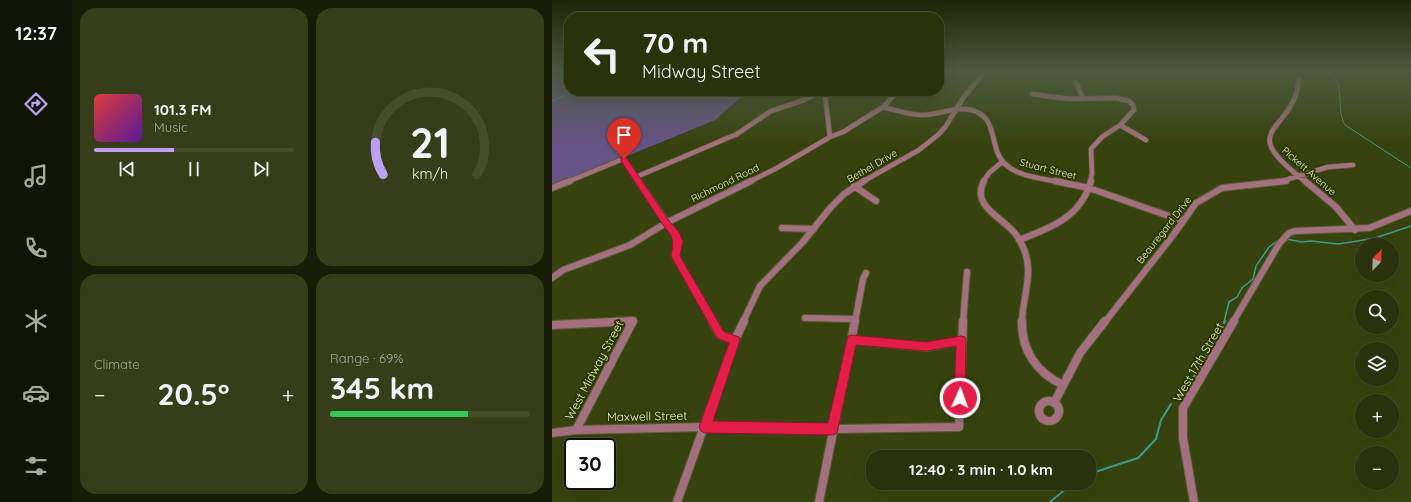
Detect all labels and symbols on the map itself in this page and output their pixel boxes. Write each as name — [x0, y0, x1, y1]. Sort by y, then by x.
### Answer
pin — [607, 118, 641, 159]
street label: Pickett Avenue — [1279, 144, 1339, 198]
street label: Bethel Drive — [845, 146, 900, 186]
street label: Stuart Street — [1018, 156, 1078, 182]
street label: Richmond Road — [689, 161, 761, 205]
street label: Beauregard Drive — [1134, 193, 1195, 266]
north arrow — [1355, 238, 1399, 282]
street label: West Midway Street — [562, 318, 626, 422]
street label: West 17th Street — [1169, 320, 1227, 404]
position arrow — [939, 377, 981, 419]
street label: Maxwell Street — [607, 408, 687, 424]
speed limit sign: 30 — [564, 438, 616, 490]

